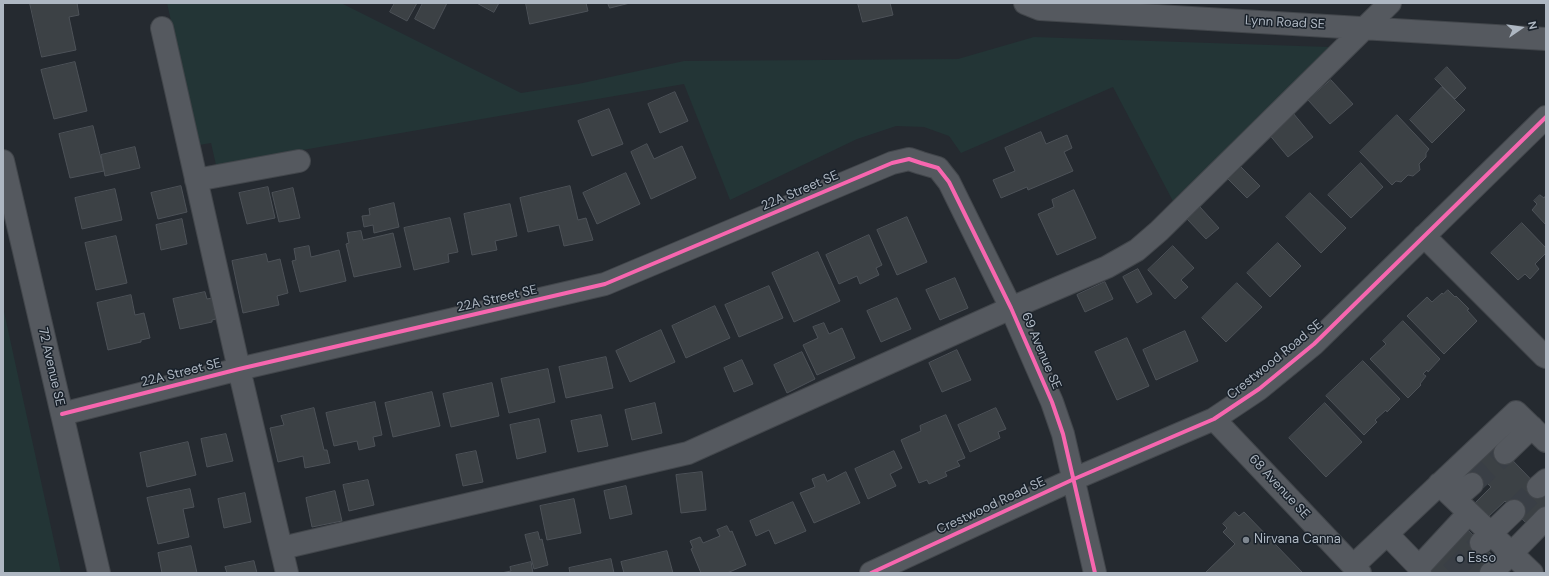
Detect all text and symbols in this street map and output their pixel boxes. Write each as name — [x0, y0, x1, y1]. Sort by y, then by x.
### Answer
north arrow — [1501, 8, 1541, 48]
street label: Lynn Road SE — [1245, 13, 1325, 33]
text: N — [1525, 20, 1540, 31]
street label: 22A Street SE — [759, 168, 841, 214]
street label: 22A Street SE — [455, 282, 539, 316]
street label: 69 Avenue SE — [1018, 310, 1064, 392]
street label: Crestwood Road SE — [1224, 317, 1326, 403]
street label: 72 Avenue SE — [34, 326, 68, 408]
street label: 22A Street SE — [139, 355, 223, 391]
street label: 68 Avenue SE — [1245, 452, 1313, 522]
street label: Crestwood Road SE — [934, 474, 1048, 538]
place label: Nirvana Canna — [1254, 532, 1341, 548]
marker: Nirvana Canna — [1241, 535, 1251, 545]
place label: Esso — [1468, 551, 1496, 567]
marker: Esso — [1455, 554, 1465, 564]

